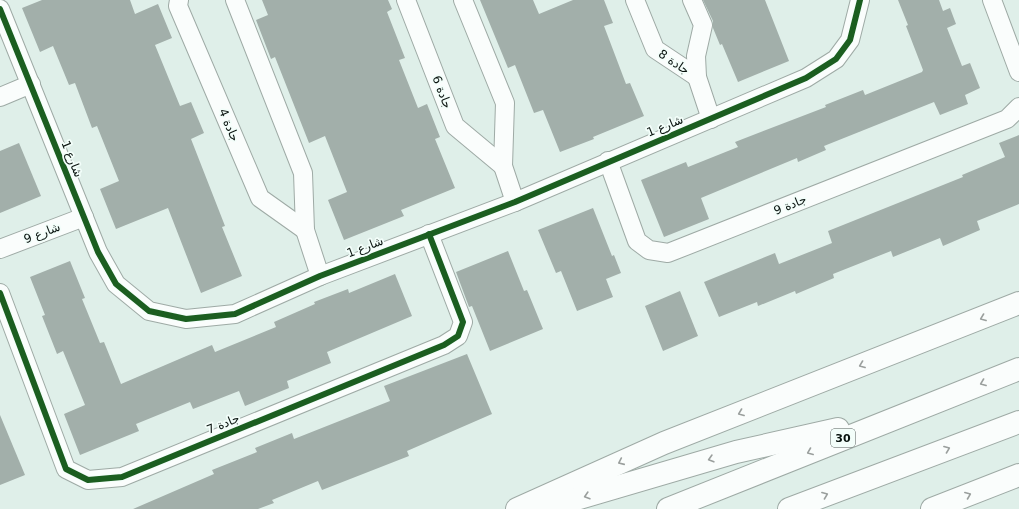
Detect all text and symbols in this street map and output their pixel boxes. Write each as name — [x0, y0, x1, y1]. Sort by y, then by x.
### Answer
street label: جادة 8 — [656, 47, 692, 77]
street label: جادة 6 — [429, 74, 455, 110]
street label: جادة 4 — [216, 107, 242, 143]
street label: شارع 1 — [645, 112, 686, 141]
street label: شارع 1 — [57, 139, 86, 180]
street label: جادة 9 — [772, 192, 808, 218]
street label: شارع 9 — [22, 220, 63, 247]
street label: شارع 1 — [345, 234, 386, 261]
one-way arrow — [979, 313, 986, 321]
one-way arrow — [858, 361, 865, 369]
one-way arrow — [979, 379, 986, 387]
one-way arrow — [737, 408, 744, 416]
street label: جادة 7 — [205, 411, 241, 437]
road number: 30 — [831, 429, 855, 447]
one-way arrow — [943, 446, 950, 454]
one-way arrow — [806, 447, 813, 455]
one-way arrow — [708, 454, 715, 463]
one-way arrow — [617, 457, 625, 465]
one-way arrow — [583, 491, 590, 500]
one-way arrow — [965, 491, 972, 499]
one-way arrow — [822, 492, 829, 500]

